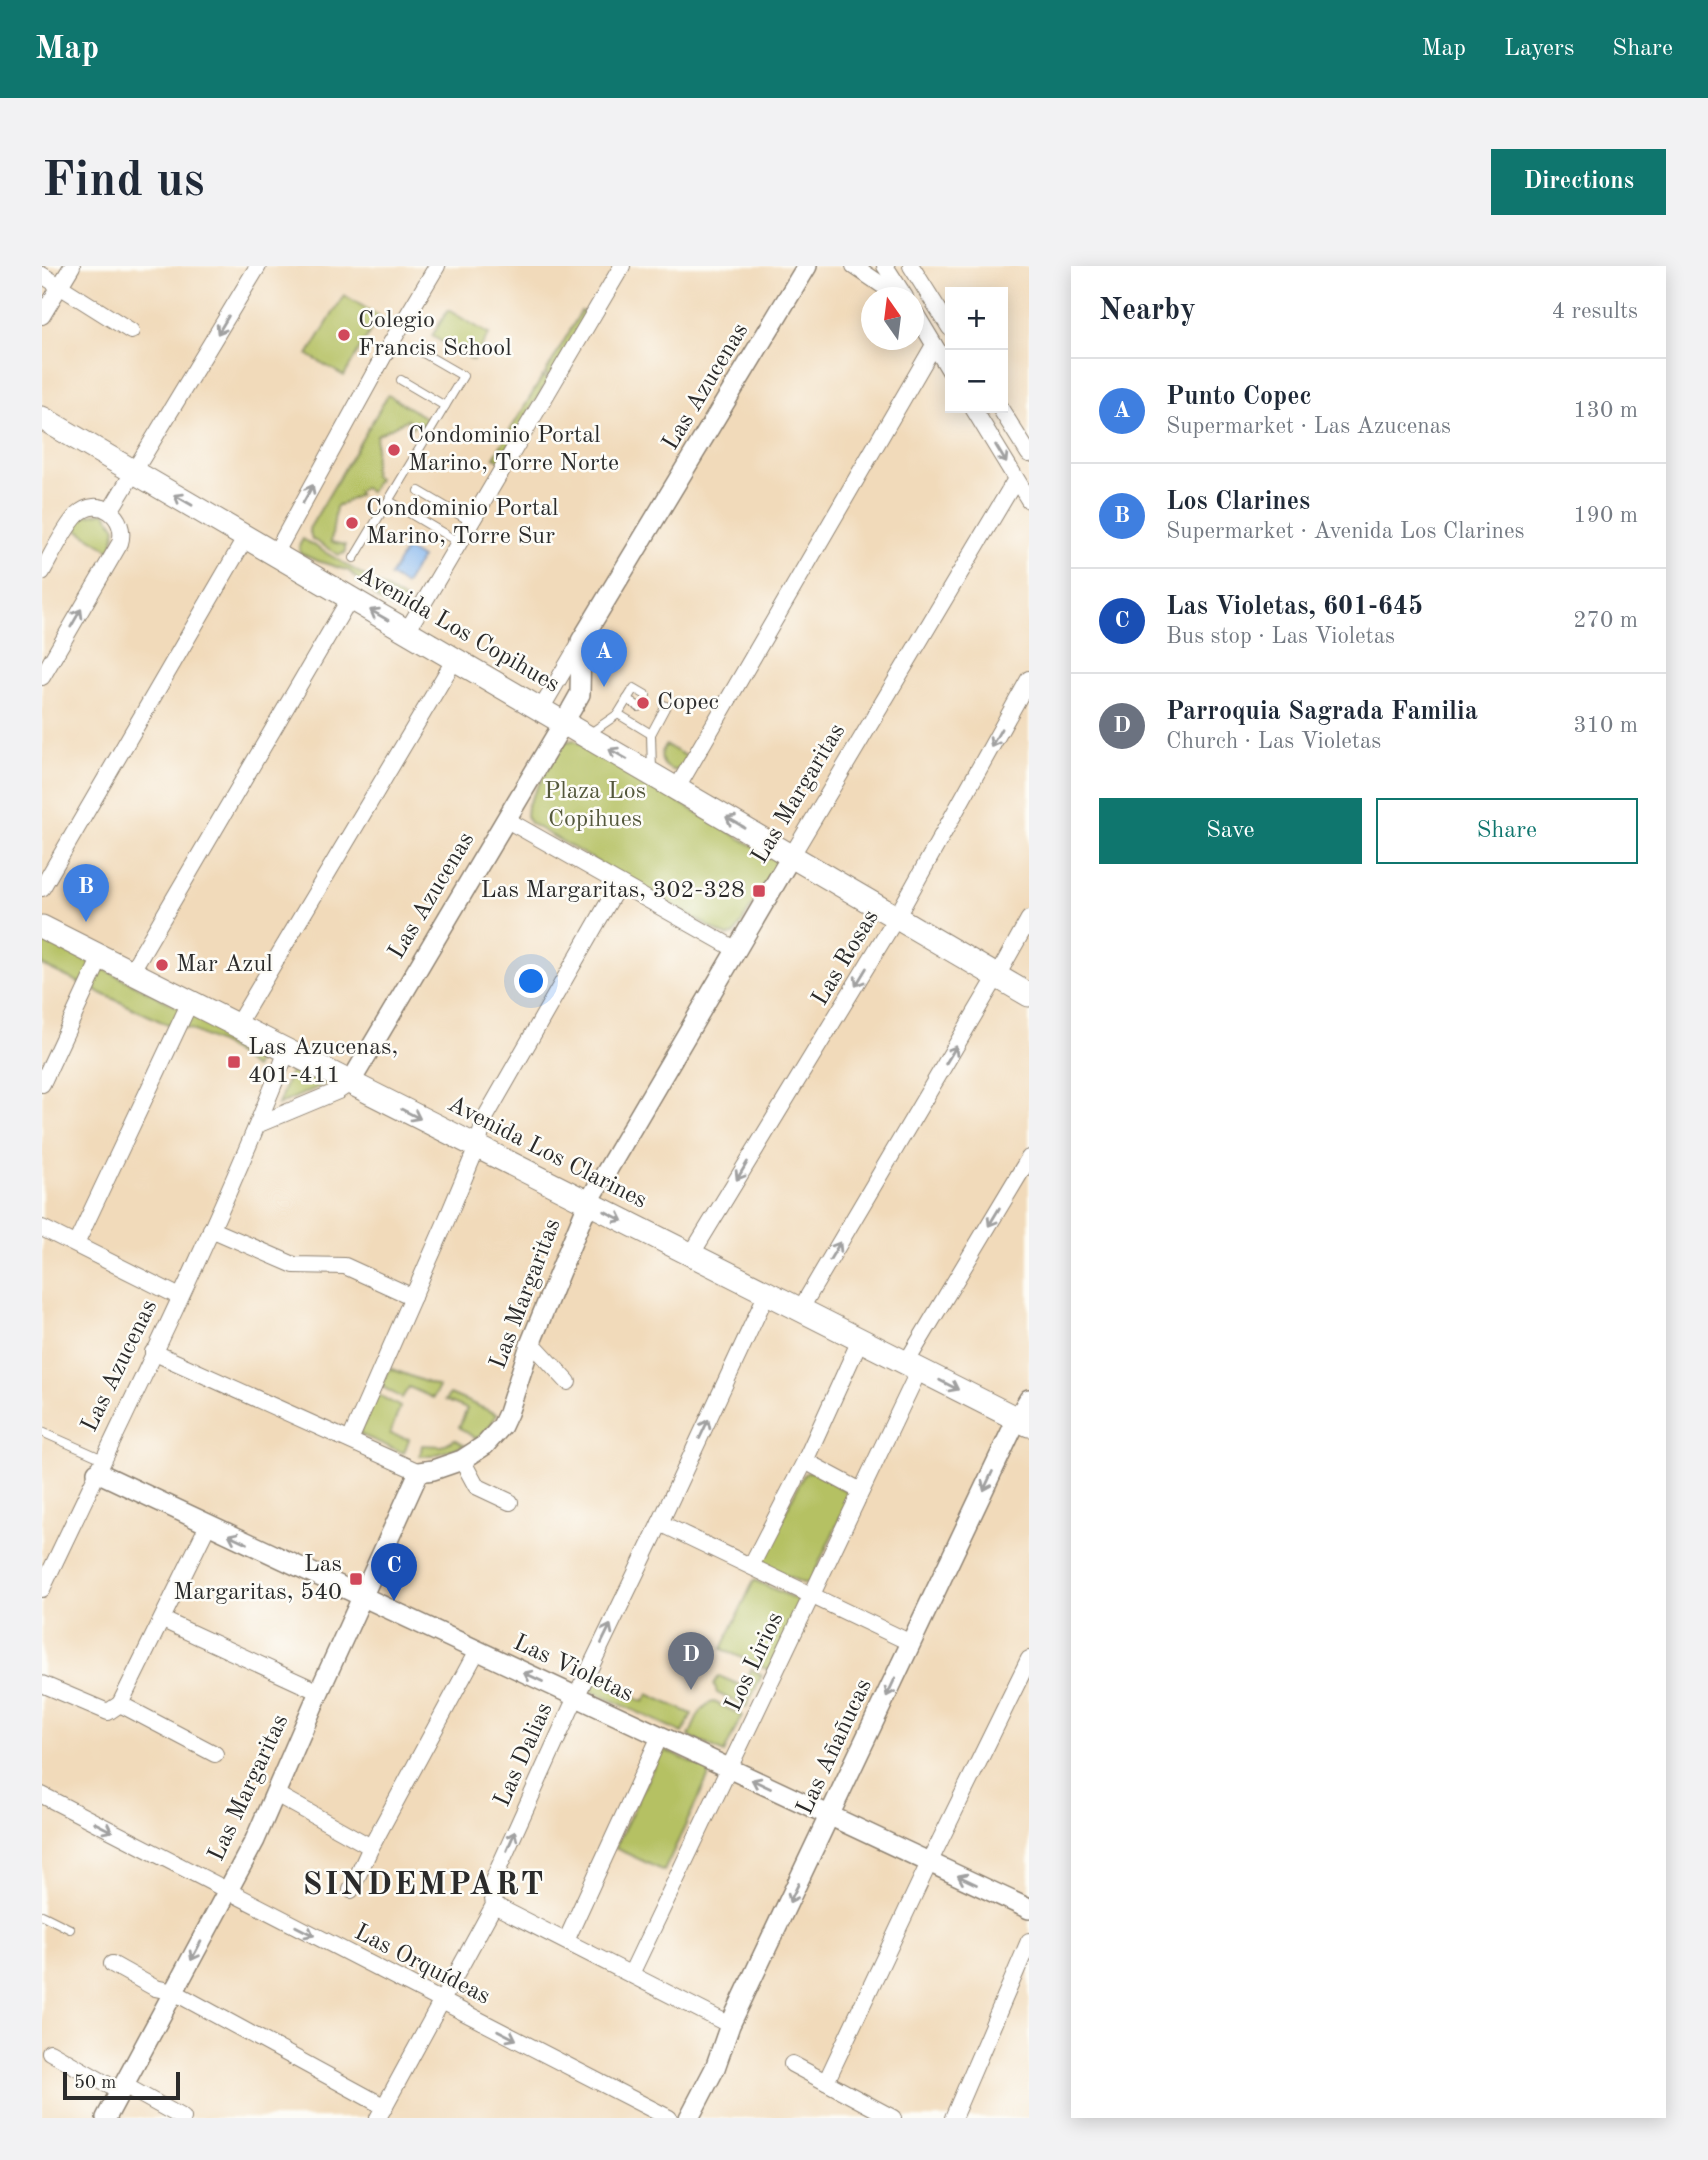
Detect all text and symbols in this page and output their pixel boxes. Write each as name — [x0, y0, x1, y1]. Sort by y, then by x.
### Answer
text: Map — [35, 33, 99, 66]
text: Map — [1422, 37, 1466, 61]
text: Layers — [1504, 37, 1574, 61]
text: Share — [1612, 37, 1673, 61]
button: Directions — [1491, 149, 1666, 215]
text: Find us — [42, 158, 205, 207]
north arrow — [861, 287, 924, 350]
map controls — [945, 287, 1008, 413]
button: + — [945, 287, 1008, 350]
text: Nearby — [1099, 296, 1196, 326]
text: 4 results — [1552, 300, 1638, 323]
place label: Colegio Francis School — [358, 309, 512, 361]
one-way arrow — [215, 314, 229, 334]
street label: Las Azucenas — [659, 319, 753, 455]
marker: Colegio Francis School — [336, 327, 352, 343]
button: − — [945, 350, 1008, 413]
text: Punto Copec — [1166, 384, 1312, 410]
text: A — [1113, 399, 1131, 422]
text: 130 m — [1573, 399, 1638, 422]
text: Supermarket · Las Azucenas — [1166, 415, 1451, 438]
place label: Condominio Portal Marino, Torre Norte — [408, 424, 619, 476]
marker: Condominio Portal Marino, Torre Norte — [386, 442, 402, 458]
one-way arrow — [993, 444, 1008, 463]
one-way arrow — [301, 485, 315, 505]
text: Los Clarines — [1166, 489, 1310, 515]
one-way arrow — [173, 493, 193, 507]
place label: Condominio Portal Marino, Torre Sur — [366, 497, 559, 549]
text: B — [1114, 504, 1130, 527]
text: 190 m — [1573, 504, 1638, 527]
marker: Condominio Portal Marino, Torre Sur — [344, 515, 360, 531]
text: Supermarket · Avenida Los Clarines — [1166, 520, 1524, 543]
street label: Avenida Los Copihues — [353, 562, 563, 698]
text: Las Violetas, 601-645 — [1166, 594, 1423, 620]
one-way arrow — [370, 608, 390, 622]
one-way arrow — [70, 609, 84, 629]
text: C — [1114, 609, 1130, 632]
text: 270 m — [1573, 609, 1638, 632]
text: Bus stop · Las Violetas — [1166, 625, 1395, 648]
pin: A — [581, 629, 627, 687]
place label: Copec — [657, 691, 719, 715]
marker: Copec — [635, 695, 651, 711]
text: Parroquia Sagrada Familia — [1166, 699, 1478, 725]
text: D — [1113, 714, 1131, 737]
text: 310 m — [1573, 714, 1638, 737]
street label: Las Margaritas — [748, 720, 850, 868]
one-way arrow — [989, 728, 1003, 748]
text: Church · Las Violetas — [1166, 730, 1381, 753]
one-way arrow — [609, 747, 629, 761]
park label: Plaza Los Copihues — [544, 780, 646, 832]
button: Save — [1099, 798, 1362, 864]
button: Share — [1376, 798, 1638, 864]
one-way arrow — [725, 815, 745, 829]
street label: Las Azucenas — [385, 828, 479, 964]
pin: B — [63, 864, 109, 922]
place label: Las Margaritas, 302-328 — [480, 879, 745, 903]
marker: Las Margaritas, 302-328 — [751, 883, 767, 899]
street label: Las Rosas — [808, 906, 884, 1010]
place label: Mar Azul — [176, 953, 273, 977]
marker: Mar Azul — [154, 957, 170, 973]
your location — [514, 964, 548, 998]
one-way arrow — [853, 966, 867, 986]
place label: Las Azucenas, 401-411 — [248, 1036, 398, 1088]
one-way arrow — [944, 1046, 958, 1066]
marker: Las Azucenas, 401-411 — [226, 1054, 242, 1070]
street label: Avenida Los Clarines — [443, 1092, 651, 1214]
one-way arrow — [400, 1107, 421, 1121]
one-way arrow — [735, 1160, 749, 1180]
one-way arrow — [987, 1206, 1001, 1226]
one-way arrow — [603, 1210, 624, 1224]
street label: Las Margaritas — [486, 1216, 566, 1372]
one-way arrow — [828, 1241, 842, 1261]
street label: Las Azucenas — [78, 1296, 162, 1436]
one-way arrow — [938, 1378, 958, 1392]
one-way arrow — [697, 1419, 711, 1440]
one-way arrow — [981, 1470, 994, 1491]
one-way arrow — [228, 1531, 249, 1545]
pin: C — [371, 1543, 417, 1601]
place label: Las Margaritas, 540 — [173, 1553, 342, 1605]
marker: Las Margaritas, 540 — [348, 1571, 364, 1587]
street label: Los Lirios — [722, 1609, 788, 1715]
one-way arrow — [599, 1624, 613, 1645]
street label: Las Violetas — [509, 1631, 637, 1707]
pin: D — [668, 1632, 714, 1690]
one-way arrow — [523, 1670, 544, 1683]
street label: Las Añañucas — [793, 1675, 877, 1819]
one-way arrow — [883, 1676, 897, 1697]
street label: Las Dalias — [490, 1699, 558, 1811]
street label: Las Margaritas — [205, 1711, 293, 1865]
one-way arrow — [751, 1777, 772, 1790]
one-way arrow — [92, 1820, 113, 1834]
one-way arrow — [505, 1831, 518, 1852]
district label: SINDEMPART — [302, 1870, 546, 1902]
one-way arrow — [957, 1873, 978, 1887]
one-way arrow — [786, 1882, 800, 1903]
street label: Las Orquídeas — [350, 1921, 494, 2009]
one-way arrow — [294, 1924, 315, 1938]
one-way arrow — [188, 1940, 202, 1961]
one-way arrow — [496, 2028, 517, 2042]
scale bar — [63, 2069, 180, 2101]
text: 50 m — [74, 2074, 116, 2093]

